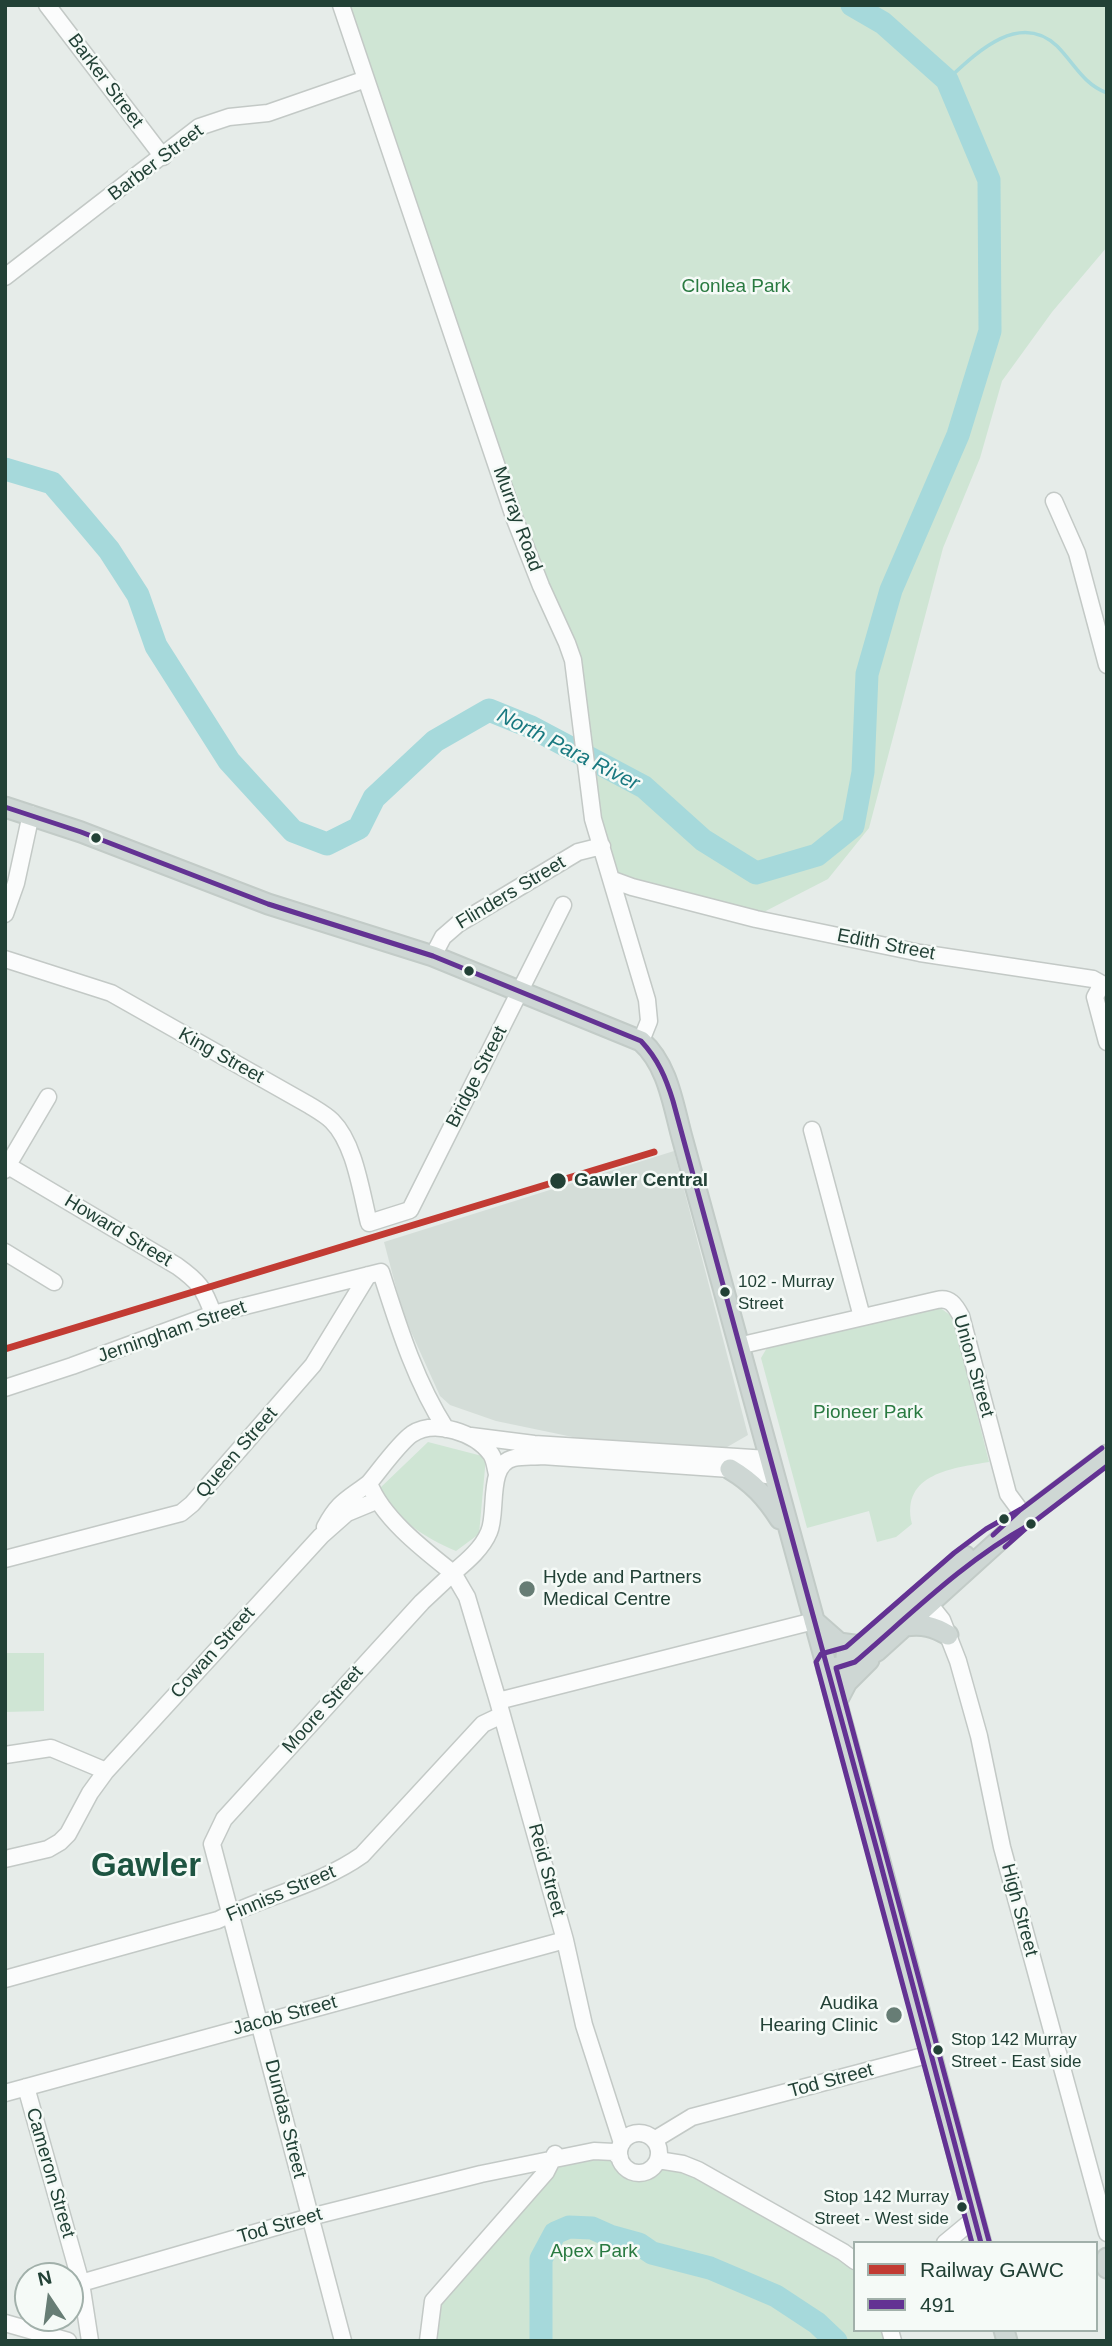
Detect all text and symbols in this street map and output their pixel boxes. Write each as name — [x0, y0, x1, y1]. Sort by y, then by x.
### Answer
street label: Barker Street — [62, 29, 148, 133]
street label: Barber Street — [104, 120, 208, 206]
park label: Clonlea Park — [682, 276, 790, 298]
street label: Murray Road — [488, 464, 546, 574]
water label: North Para River — [493, 703, 643, 797]
unlabelled marker — [89, 831, 103, 845]
street label: Flinders Street — [452, 851, 570, 935]
street label: Edith Street — [835, 924, 937, 966]
unlabelled marker — [462, 964, 476, 978]
street label: Bridge Street — [442, 1022, 512, 1132]
street label: King Street — [174, 1023, 268, 1089]
place label: Gawler Central — [574, 1170, 708, 1192]
marker: Gawler Central — [548, 1171, 568, 1191]
street label: Howard Street — [60, 1190, 176, 1272]
place label: 102 - Murray Street — [738, 1272, 834, 1312]
marker: 102 - Murray Street — [718, 1285, 732, 1299]
street label: Jerningham Street — [95, 1296, 249, 1368]
street label: Union Street — [947, 1312, 999, 1420]
park label: Pioneer Park — [813, 1402, 923, 1424]
street label: Queen Street — [191, 1403, 283, 1503]
unlabelled marker — [997, 1512, 1011, 1526]
unlabelled marker — [1024, 1517, 1038, 1531]
place label: Hyde and Partners Medical Centre — [543, 1567, 701, 1611]
marker: Hyde and Partners Medical Centre — [517, 1579, 537, 1599]
street label: Cowan Street — [166, 1603, 260, 1703]
street label: Moore Street — [278, 1662, 368, 1758]
street label: Reid Street — [523, 1821, 569, 1919]
district label: Gawler — [91, 1847, 201, 1887]
street label: Finniss Street — [223, 1861, 339, 1927]
street label: High Street — [996, 1861, 1042, 1959]
street label: Jacob Street — [231, 1991, 339, 2041]
place label: Audika Hearing Clinic — [760, 1993, 878, 2037]
marker: Audika Hearing Clinic — [884, 2005, 904, 2025]
place label: Stop 142 Murray Street - East side — [951, 2030, 1081, 2070]
marker: Stop 142 Murray Street - East side — [931, 2043, 945, 2057]
street label: Dundas Street — [259, 2057, 311, 2181]
street label: Tod Street — [786, 2059, 876, 2103]
street label: Cameron Street — [21, 2105, 79, 2241]
place label: Stop 142 Murray Street - West side — [814, 2187, 949, 2227]
marker: Stop 142 Murray Street - West side — [955, 2200, 969, 2214]
street label: Tod Street — [235, 2203, 325, 2249]
park label: Apex Park — [550, 2241, 638, 2263]
legend — [853, 2241, 1098, 2332]
text: Railway GAWC — [920, 2258, 1064, 2281]
north arrow — [14, 2262, 84, 2332]
text: N — [36, 2266, 54, 2290]
text: 491 — [920, 2293, 955, 2316]

